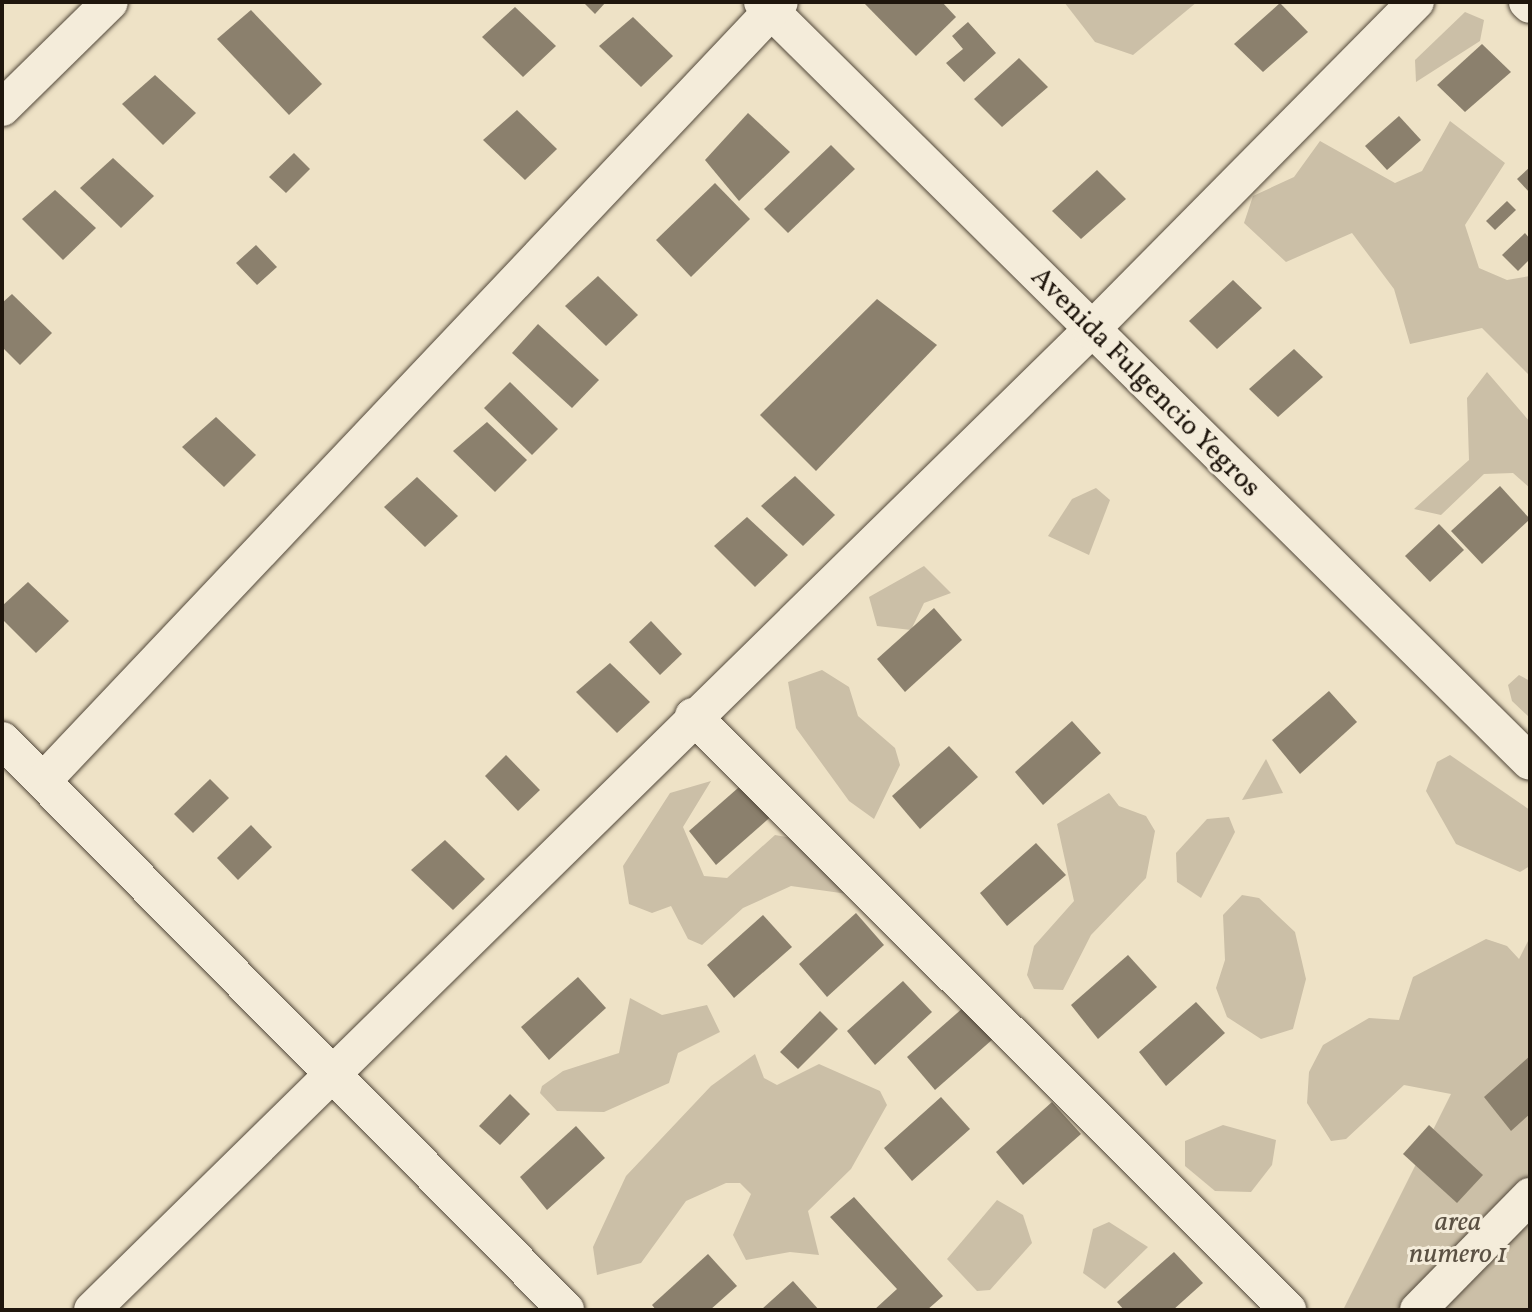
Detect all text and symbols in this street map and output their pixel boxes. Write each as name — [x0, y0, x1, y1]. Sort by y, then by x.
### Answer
street label: Avenida Fulgencio Yegros — [1023, 261, 1267, 505]
park label: area numero 1 — [1409, 1206, 1507, 1272]

